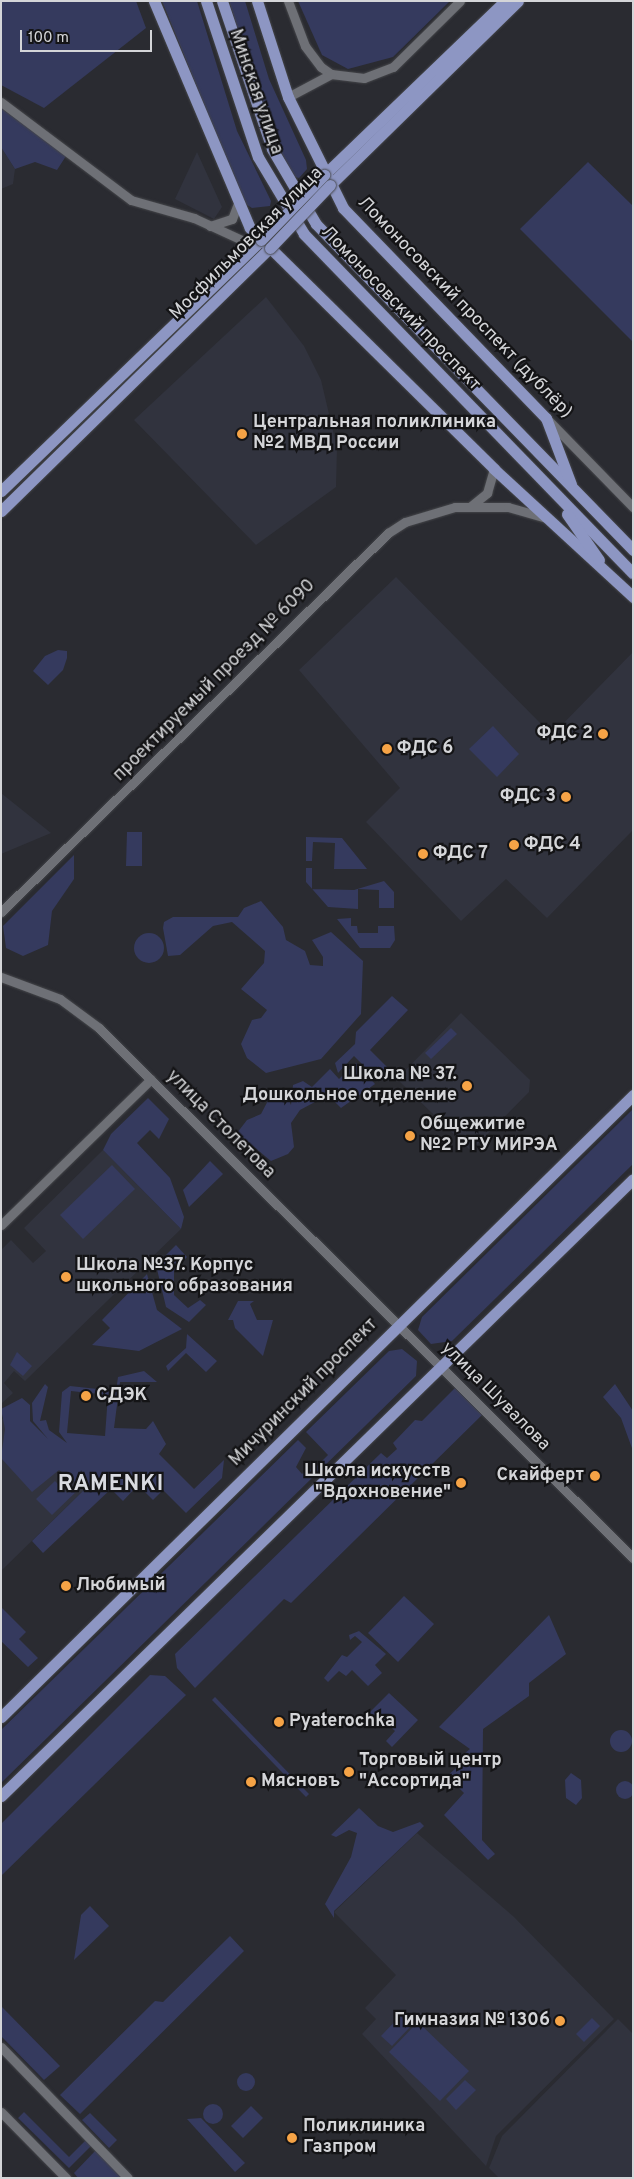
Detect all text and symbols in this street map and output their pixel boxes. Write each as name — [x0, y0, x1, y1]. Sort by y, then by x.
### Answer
scale bar — [22, 20, 155, 52]
street label: Минская улица — [223, 27, 287, 157]
text: 100 m — [28, 29, 69, 48]
street label: Мосфильмовская улица — [166, 163, 328, 325]
street label: Ломоносовский проспект (дублёр) — [352, 193, 576, 423]
street label: Ломоносовский проспект — [316, 222, 484, 396]
place label: Центральная поликлиника №2 МВД России — [253, 413, 496, 456]
marker: Центральная поликлиника №2 МВД России — [235, 427, 249, 441]
street label: проектируемый проезд № 6090 — [109, 575, 321, 787]
place label: ФДС 2 — [537, 723, 593, 745]
marker: ФДС 2 — [597, 728, 609, 740]
place label: ФДС 6 — [397, 738, 453, 760]
marker: ФДС 6 — [381, 743, 393, 755]
place label: ФДС 3 — [500, 786, 556, 808]
marker: ФДС 3 — [560, 791, 572, 803]
place label: ФДС 4 — [524, 834, 581, 856]
marker: ФДС 4 — [508, 839, 520, 851]
place label: ФДС 7 — [433, 843, 488, 865]
marker: ФДС 7 — [417, 848, 429, 860]
place label: Школа № 37. Дошкольное отделение — [242, 1065, 457, 1108]
street label: улица Столетова — [161, 1066, 279, 1184]
marker: Школа № 37. Дошкольное отделение — [461, 1080, 473, 1092]
place label: Общежитие №2 РТУ МИРЭА — [420, 1115, 558, 1158]
marker: Общежитие №2 РТУ МИРЭА — [404, 1130, 416, 1142]
place label: Школа №37. Корпус школьного образования — [76, 1256, 293, 1298]
marker: Школа №37. Корпус школьного образования — [60, 1271, 72, 1283]
street label: Мичуринский проспект — [225, 1314, 383, 1472]
street label: улица Шувалова — [436, 1338, 554, 1456]
place label: СДЭК — [96, 1385, 147, 1407]
marker: СДЭК — [80, 1390, 92, 1402]
place label: Школа искусств "Вдохновение" — [304, 1462, 451, 1505]
place label: Скайферт — [497, 1465, 584, 1487]
marker: Скайферт — [588, 1469, 602, 1483]
district label: RAMENKI — [57, 1472, 165, 1498]
marker: Школа искусств "Вдохновение" — [455, 1477, 467, 1489]
place label: Любимый — [76, 1575, 166, 1597]
marker: Любимый — [60, 1580, 72, 1592]
place label: Pyaterochka — [289, 1711, 395, 1733]
marker: Pyaterochka — [273, 1716, 285, 1728]
place label: Торговый центр "Ассортида" — [359, 1751, 502, 1794]
marker: Торговый центр "Ассортида" — [343, 1766, 355, 1778]
place label: Мясновъ — [261, 1771, 340, 1793]
marker: Мясновъ — [245, 1776, 257, 1788]
place label: Гимназия № 1306 — [394, 2010, 550, 2032]
marker: Гимназия № 1306 — [554, 2015, 566, 2027]
place label: Поликлиника Газпром — [303, 2117, 425, 2160]
marker: Поликлиника Газпром — [285, 2131, 299, 2145]

